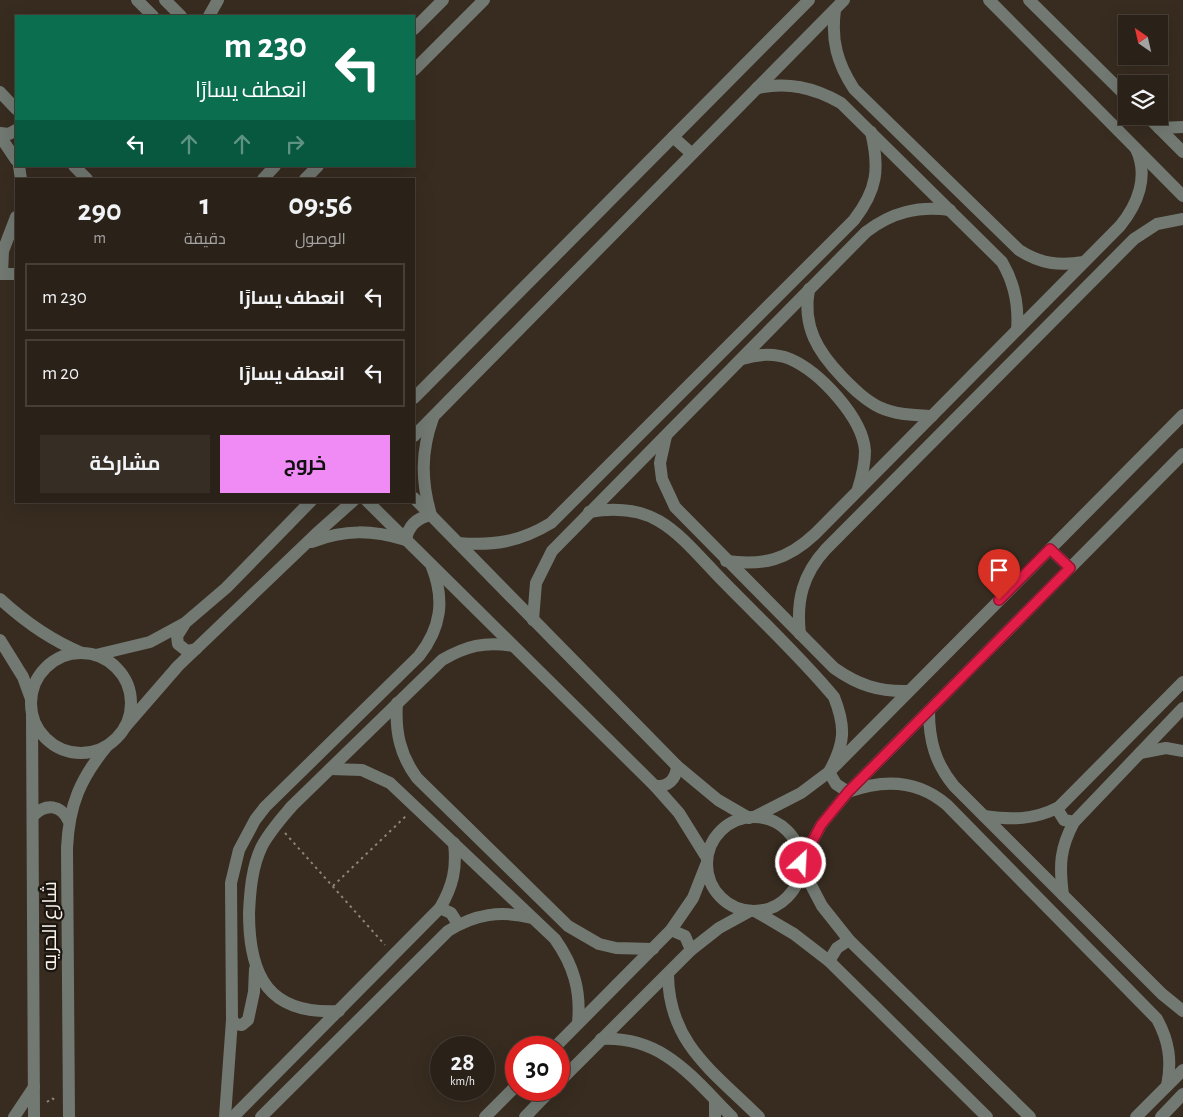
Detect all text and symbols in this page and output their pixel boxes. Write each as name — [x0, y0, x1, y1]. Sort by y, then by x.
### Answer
north arrow — [1118, 15, 1168, 65]
map controls — [1118, 15, 1168, 125]
text: 230 m — [224, 29, 307, 64]
icon: left — [325, 35, 390, 100]
button: layers — [1118, 75, 1168, 125]
text: انعطف يسارًا — [195, 79, 307, 101]
icon: left — [122, 130, 150, 158]
icon: ahead — [175, 130, 203, 158]
icon: ahead — [228, 130, 256, 158]
icon: right — [281, 130, 309, 158]
text: 1 — [200, 190, 210, 220]
text: 09:56 — [288, 190, 353, 220]
text: 290 — [77, 196, 122, 226]
text: m — [93, 230, 106, 246]
text: دقيقة — [184, 231, 226, 247]
text: الوصول — [295, 231, 346, 247]
icon: left — [360, 283, 388, 311]
text: 230 m — [42, 288, 87, 307]
text: انعطف يسارًا — [239, 289, 345, 308]
icon: left — [360, 359, 388, 387]
text: 20 m — [42, 364, 79, 383]
text: انعطف يسارًا — [239, 365, 345, 384]
button: مشاركة — [40, 435, 210, 493]
button: خروج — [220, 435, 390, 493]
pin — [978, 549, 1020, 600]
icon: arrive — [985, 556, 1013, 584]
position arrow — [774, 836, 826, 888]
street label: شارع الحريه — [40, 881, 63, 971]
speed limit sign: 30 — [505, 1036, 570, 1101]
text: 28 — [450, 1050, 475, 1075]
text: km/h — [450, 1075, 475, 1087]

